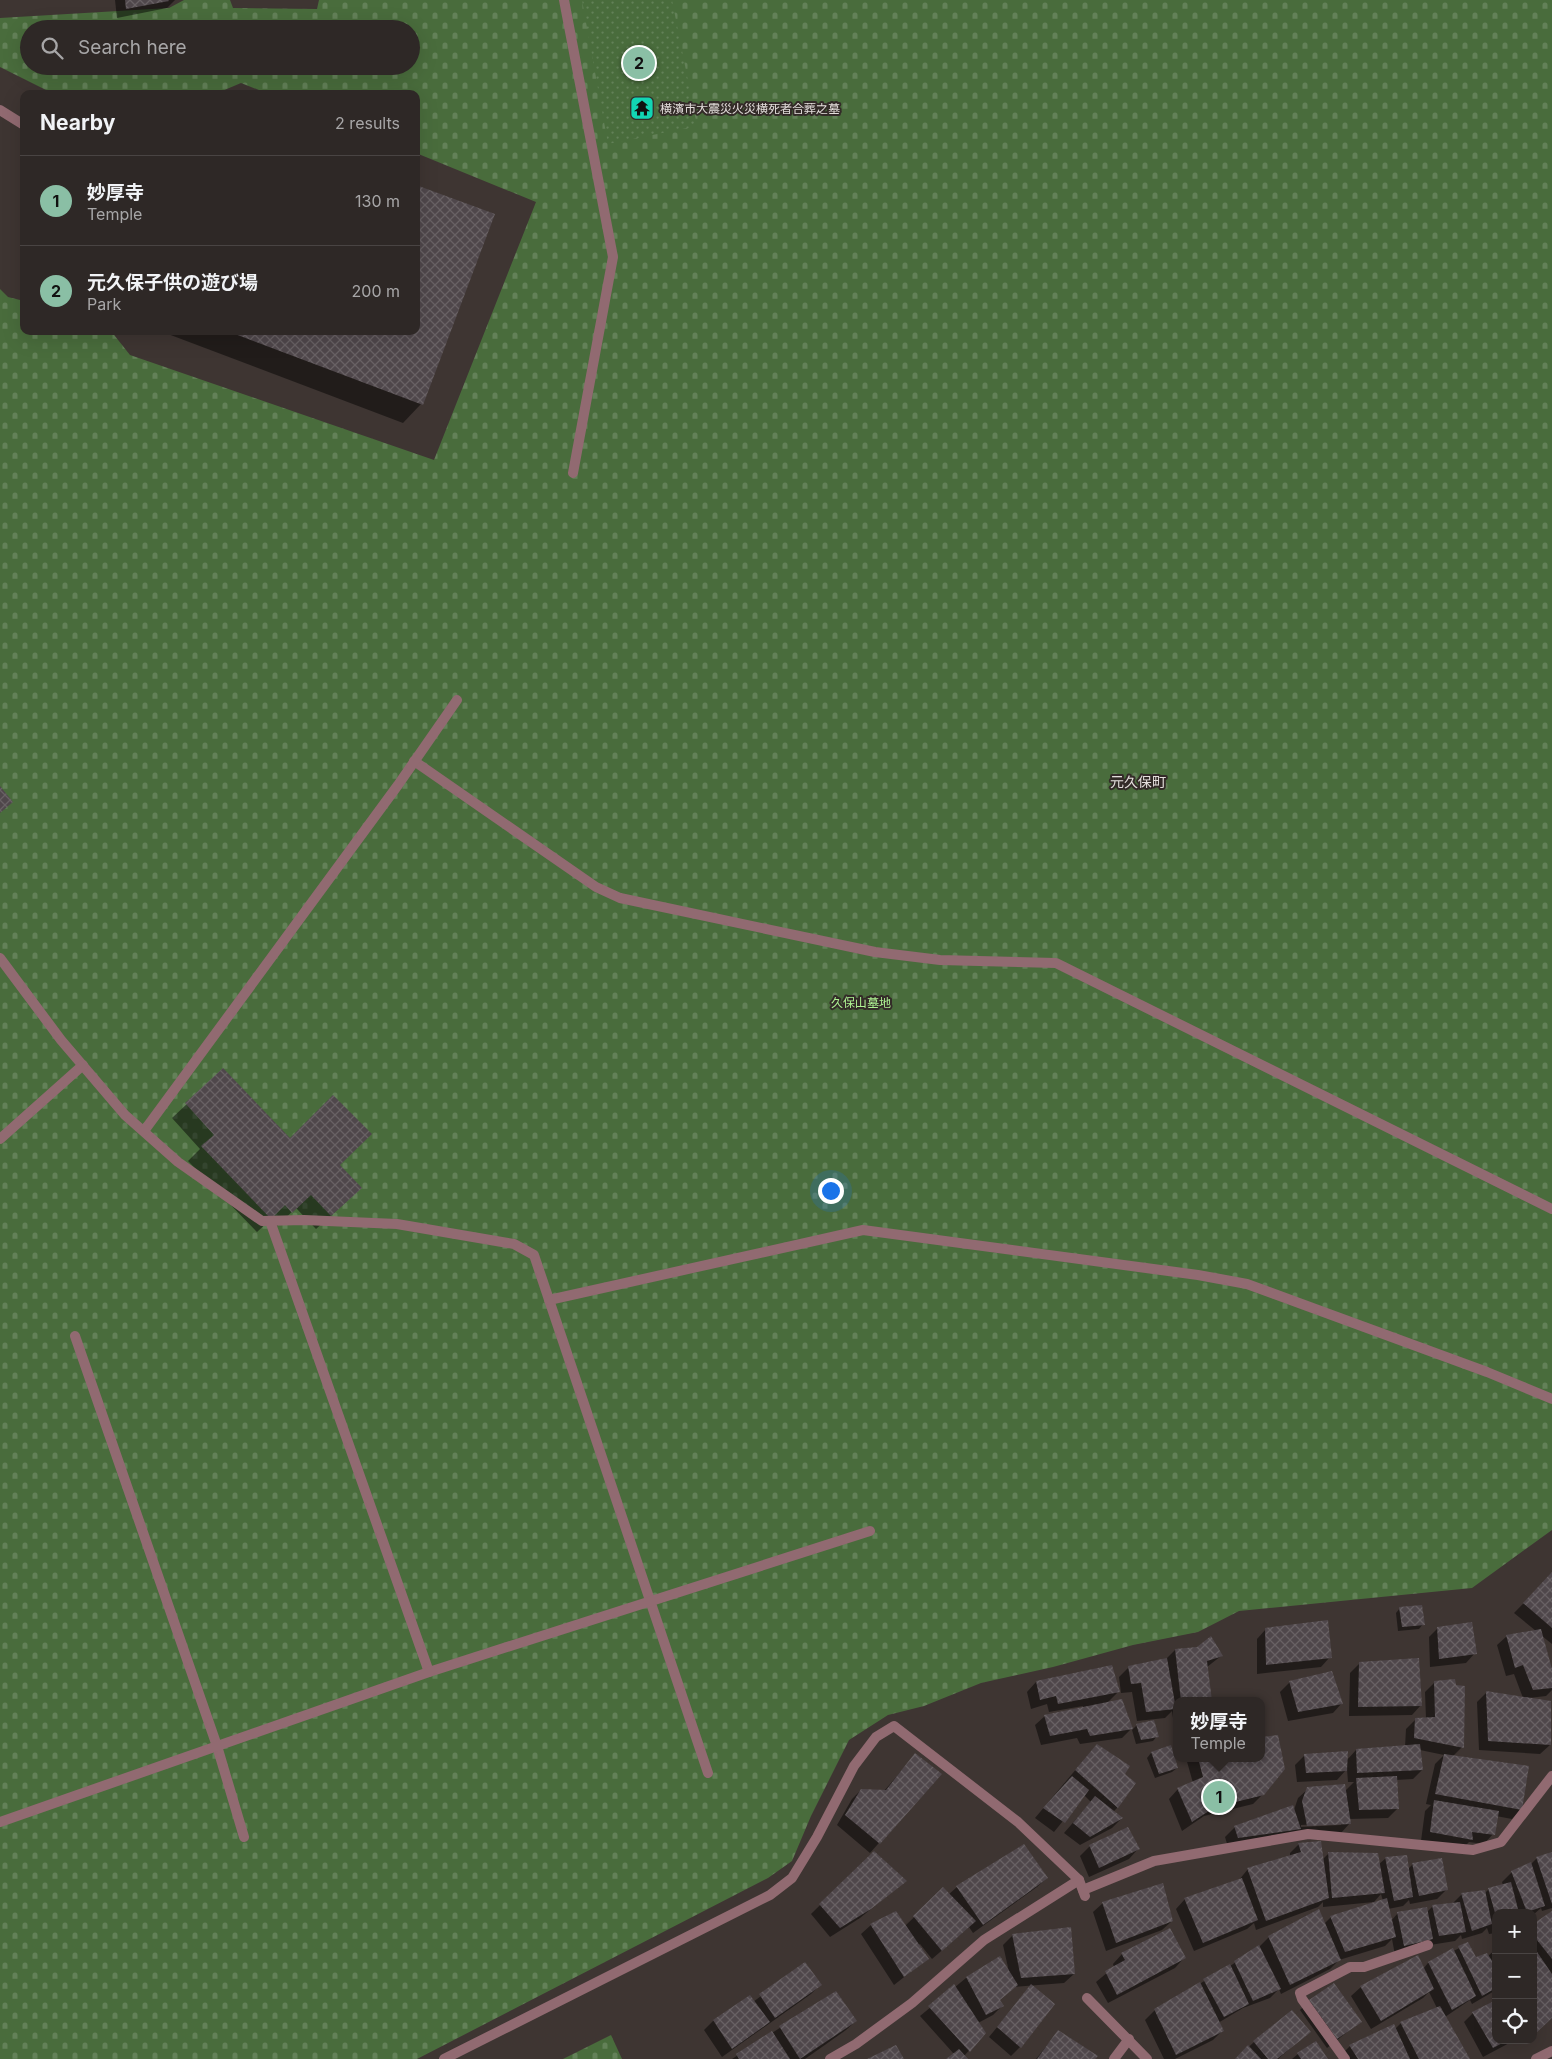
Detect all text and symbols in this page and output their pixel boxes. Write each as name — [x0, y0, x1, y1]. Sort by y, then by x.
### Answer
search box — [20, 20, 420, 75]
icon: search — [38, 34, 66, 62]
text: Search here — [78, 36, 187, 59]
pin: 2 — [623, 44, 655, 82]
temple icon: 横濱市大震災火災横死者合葬之墓 — [629, 95, 655, 121]
place label: 横濱市大震災火災横死者合葬之墓 — [660, 101, 840, 116]
text: Nearby — [40, 110, 115, 135]
text: 2 results — [335, 113, 400, 133]
text: 妙厚寺 — [87, 181, 144, 204]
text: 1 — [53, 191, 59, 211]
text: 130 m — [355, 191, 400, 211]
text: Temple — [87, 204, 142, 224]
text: 元久保子供の遊び場 — [87, 271, 258, 294]
text: 2 — [51, 281, 61, 301]
text: 200 m — [352, 281, 400, 301]
text: Park — [87, 294, 121, 314]
district label: 元久保町 — [1110, 773, 1166, 790]
park label: 久保山墓地 — [831, 995, 891, 1010]
your location — [818, 1178, 844, 1204]
popup — [1173, 1697, 1265, 1762]
text: 妙厚寺 — [1190, 1710, 1248, 1733]
text: Temple — [1190, 1733, 1246, 1753]
pin: 1 — [1203, 1778, 1235, 1816]
map controls — [1492, 1909, 1537, 2044]
button: + — [1492, 1909, 1537, 1954]
button: − — [1492, 1954, 1537, 1999]
button: locate — [1492, 1999, 1537, 2044]

